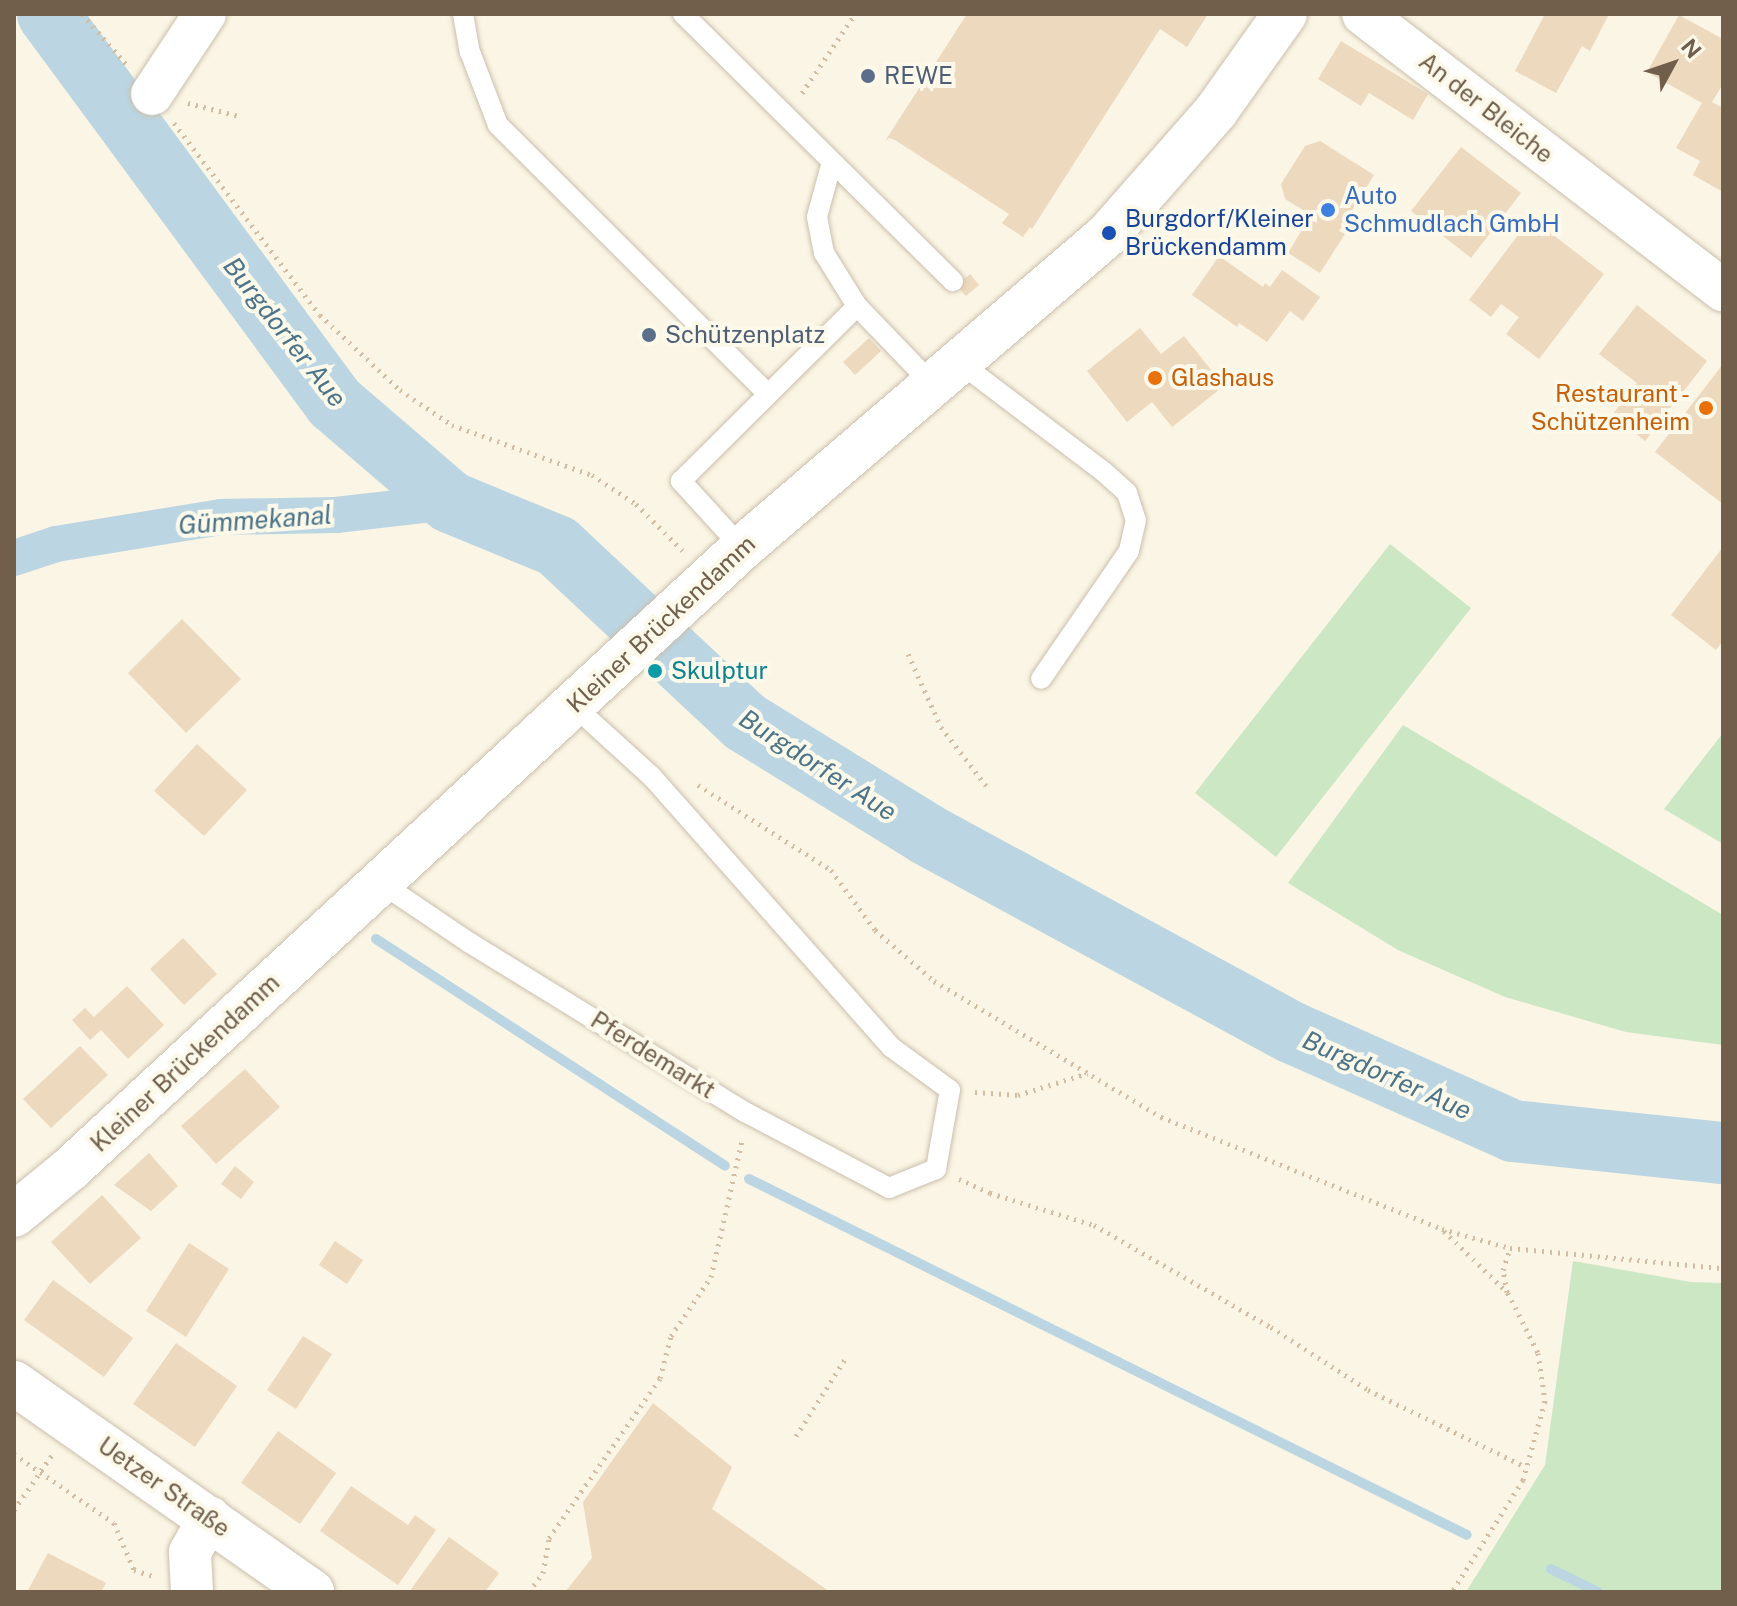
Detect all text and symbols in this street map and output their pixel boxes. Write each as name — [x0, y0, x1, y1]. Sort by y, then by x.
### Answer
north arrow — [1633, 24, 1713, 104]
text: N — [1676, 34, 1707, 64]
street label: An der Bleiche — [1413, 47, 1559, 169]
place label: REWE — [884, 62, 953, 90]
marker: REWE — [859, 67, 877, 85]
place label: Auto Schmudlach GmbH — [1344, 182, 1560, 238]
marker: Auto Schmudlach GmbH — [1319, 201, 1337, 219]
place label: Burgdorf/Kleiner Brückendamm — [1125, 205, 1314, 261]
marker: Burgdorf/Kleiner Brückendamm — [1100, 224, 1118, 242]
water label: Burgdorfer Aue — [217, 251, 353, 413]
place label: Schützenplatz — [665, 321, 825, 349]
marker: Schützenplatz — [640, 326, 658, 344]
place label: Glashaus — [1171, 364, 1274, 392]
marker: Glashaus — [1146, 369, 1164, 387]
place label: Restaurant - Schützenheim — [1531, 380, 1690, 436]
marker: Restaurant - Schützenheim — [1697, 399, 1715, 417]
water label: Gümmekanal — [177, 499, 333, 541]
street label: Kleiner Brückendamm — [561, 529, 761, 719]
place label: Skulptur — [671, 657, 768, 685]
marker: Skulptur — [646, 662, 664, 680]
water label: Burgdorfer Aue — [733, 703, 903, 827]
street label: Kleiner Brückendamm — [85, 968, 285, 1158]
street label: Pferdemarkt — [585, 1005, 721, 1105]
water label: Burgdorfer Aue — [1298, 1024, 1476, 1126]
street label: Uetzer Straße — [93, 1431, 235, 1543]

